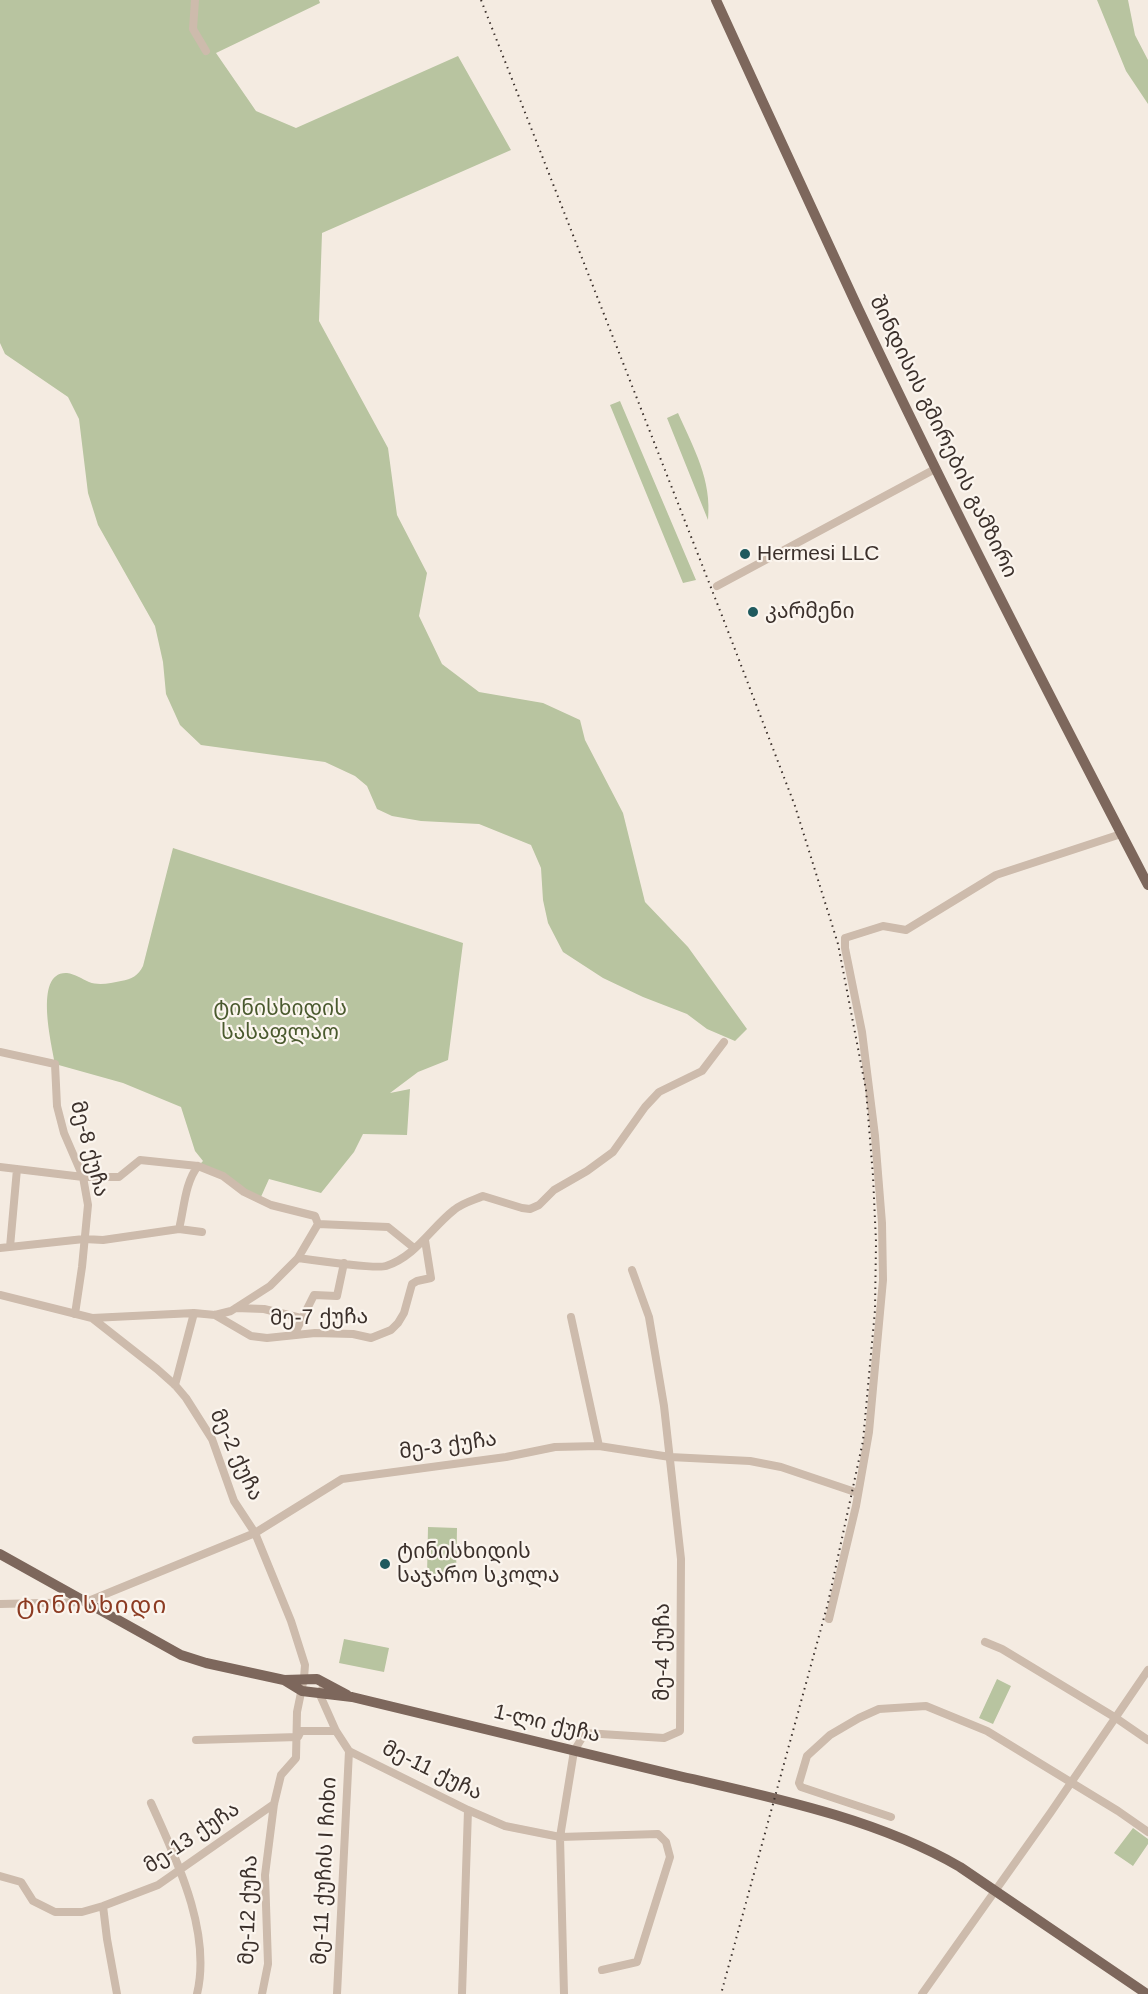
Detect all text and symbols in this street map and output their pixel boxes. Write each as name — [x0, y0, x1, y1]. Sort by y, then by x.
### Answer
street label: შინდისის გმირების გამზირი — [864, 292, 1022, 582]
place label: Hermesi LLC — [757, 541, 880, 567]
marker: Hermesi LLC — [738, 547, 752, 561]
place label: კარმენი — [765, 599, 854, 625]
marker: კარმენი — [746, 605, 760, 619]
park label: ტინისხიდის სასაფლაო — [213, 996, 347, 1046]
street label: მე-8 ქუჩა — [64, 1098, 114, 1200]
street label: მე-7 ქუჩა — [270, 1305, 368, 1331]
street label: მე-2 ქუჩა — [204, 1405, 268, 1505]
street label: მე-3 ქუჩა — [398, 1427, 498, 1465]
place label: ტინისხიდის საჯარო სკოლა — [397, 1539, 559, 1589]
marker: ტინისხიდის საჯარო სკოლა — [378, 1557, 392, 1571]
district label: ტინისხიდი — [16, 1592, 168, 1620]
street label: მე-4 ქუჩა — [650, 1603, 676, 1701]
street label: 1-ლი ქუჩა — [491, 1700, 603, 1748]
street label: მე-11 ქუჩა — [378, 1736, 486, 1806]
street label: მე-11 ქუჩის I ჩიხი — [307, 1776, 343, 1966]
street label: მე-13 ქუჩა — [139, 1797, 245, 1879]
street label: მე-12 ქუჩა — [234, 1855, 264, 1965]

